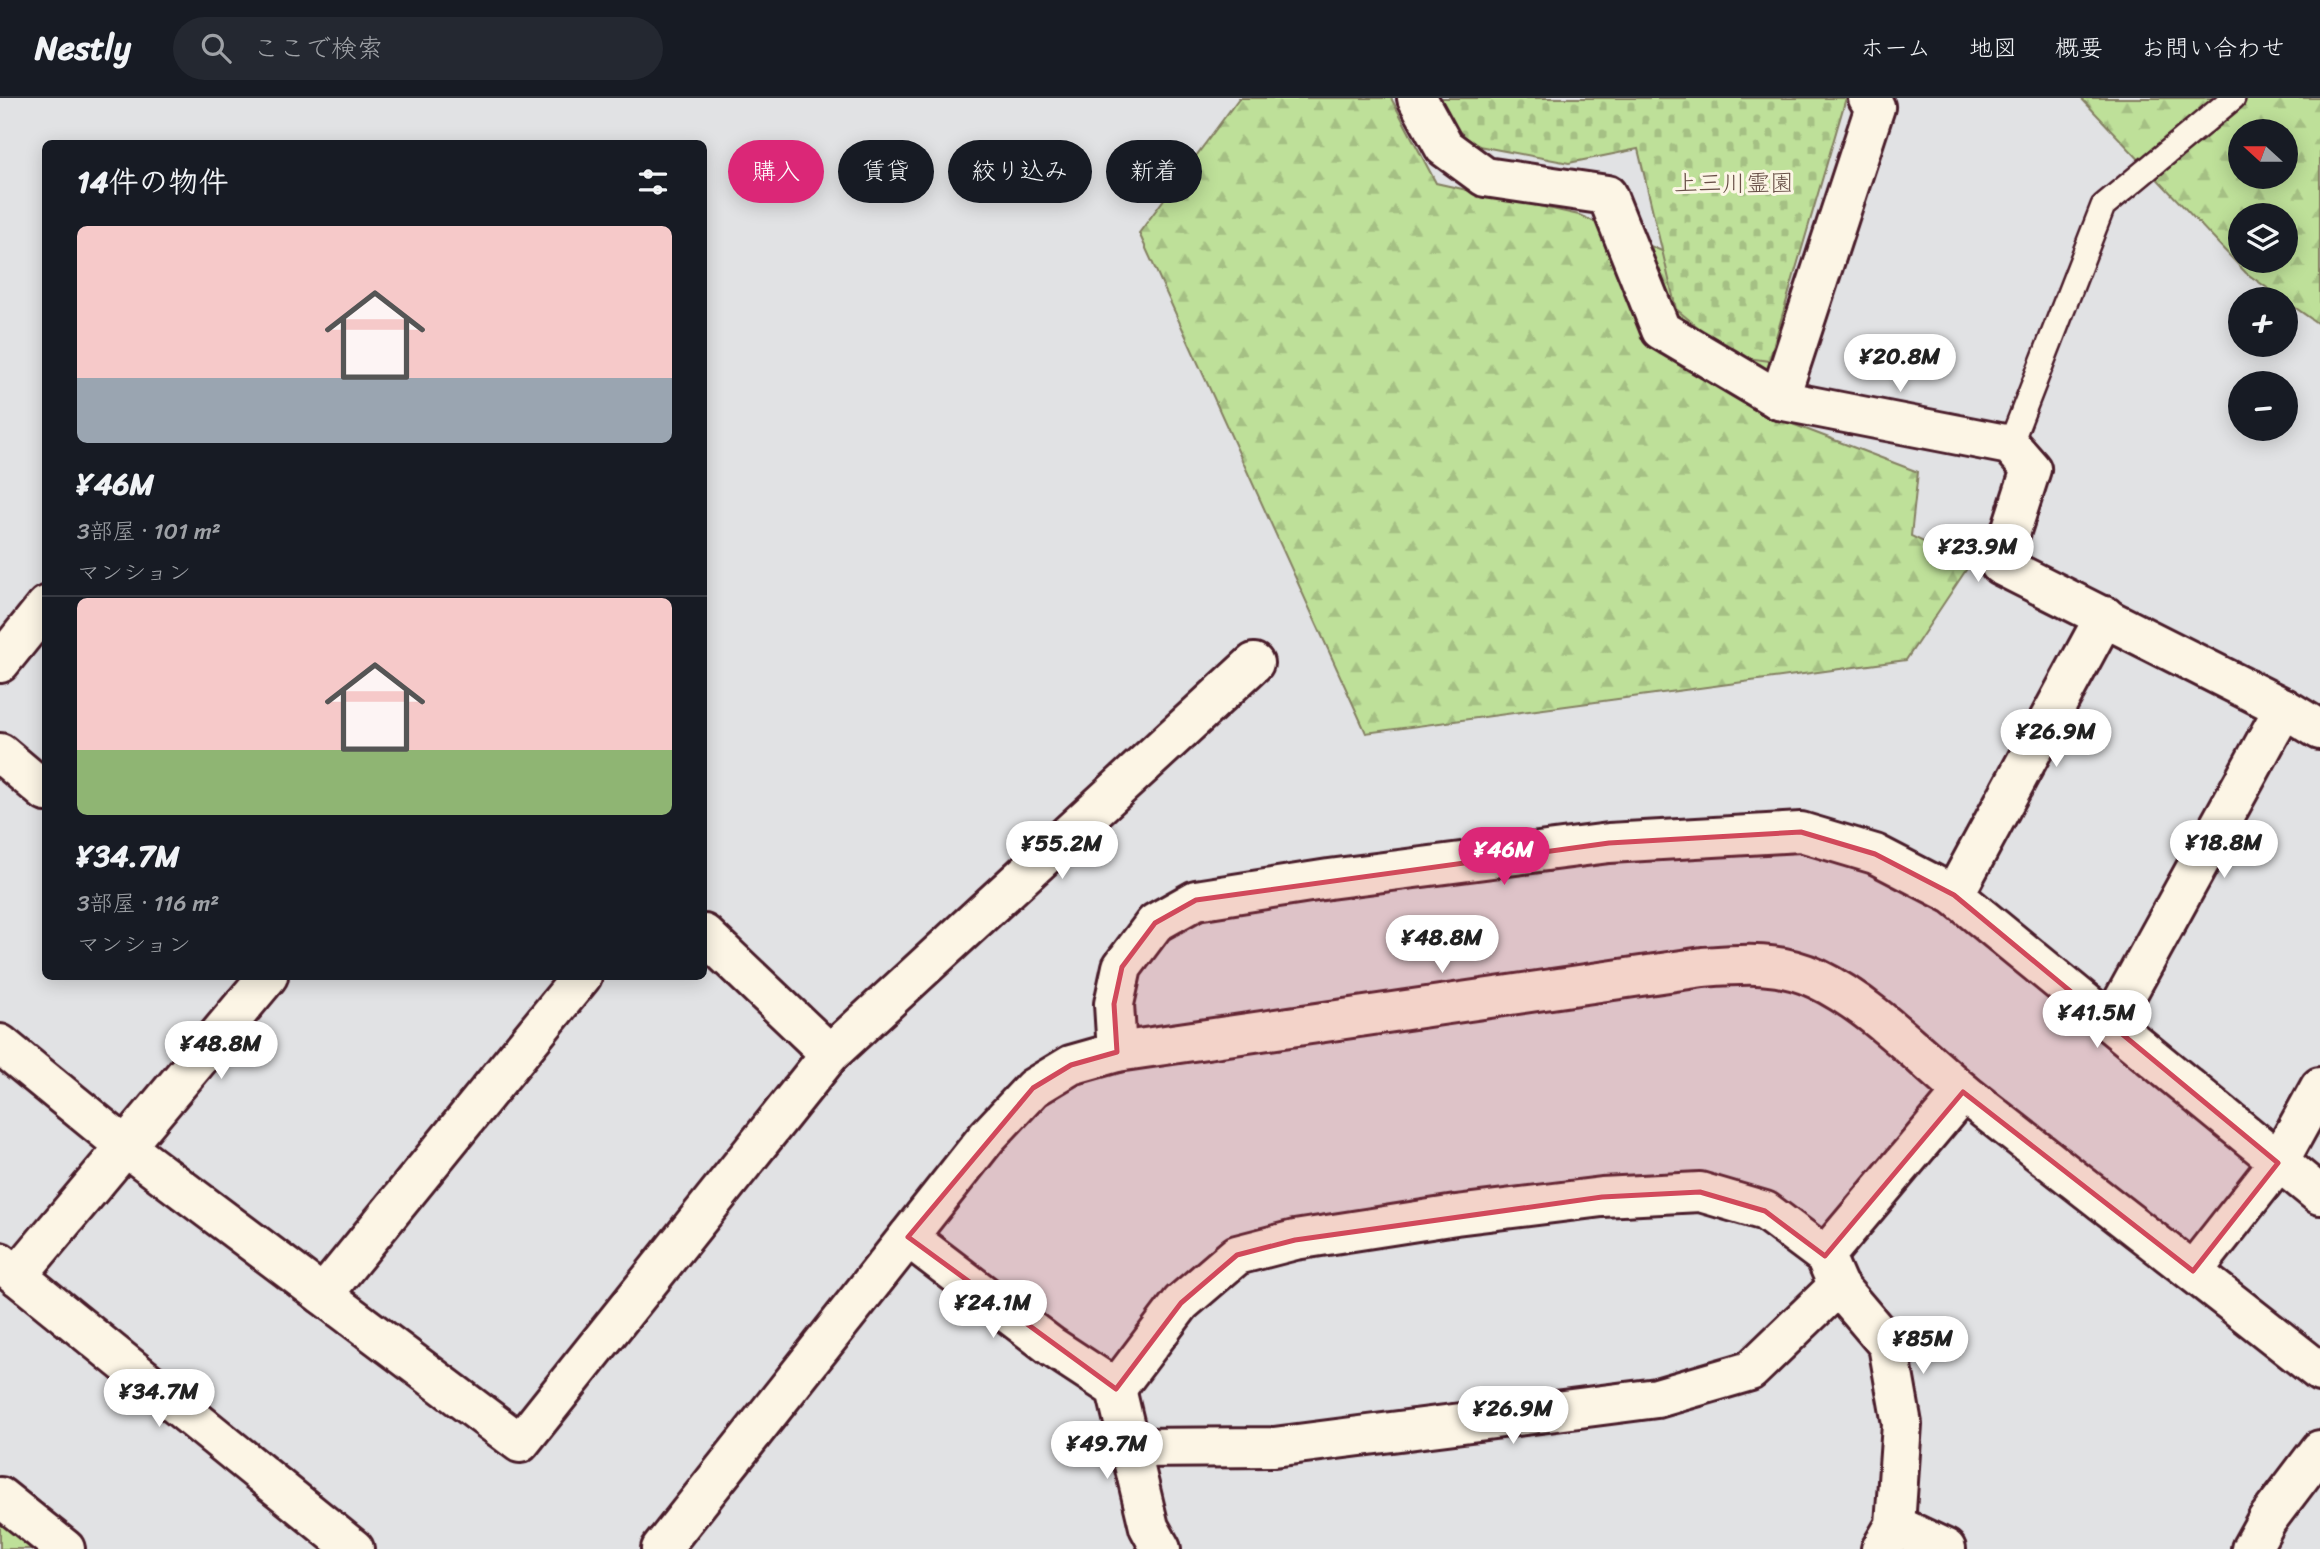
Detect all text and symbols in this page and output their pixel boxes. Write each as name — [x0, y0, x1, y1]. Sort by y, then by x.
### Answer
search box — [173, 17, 663, 80]
text: Nestly — [35, 19, 131, 77]
text: ここで検索 — [253, 25, 383, 71]
text: ホーム — [1860, 27, 1931, 69]
text: 地図 — [1969, 27, 2017, 69]
text: 概要 — [2055, 27, 2103, 69]
text: お問い合わせ — [2141, 27, 2285, 69]
icon: search — [197, 29, 235, 67]
north arrow — [2228, 119, 2298, 189]
map controls — [2228, 119, 2298, 441]
chip: 購入 — [728, 140, 824, 203]
chip: 賃貸 — [838, 140, 934, 203]
chip: 絞り込み — [948, 140, 1092, 203]
chip: 新着 — [1106, 140, 1202, 203]
text: 14件の物件 — [77, 155, 229, 209]
park label: 上三川霊園 — [1674, 162, 1794, 204]
icon: filters — [634, 163, 672, 201]
button: layers — [2228, 203, 2298, 273]
icon: home — [312, 272, 438, 398]
button: + — [2228, 287, 2298, 357]
pin: ¥20.8M — [1843, 334, 1957, 394]
text: ¥20.8M — [1860, 336, 1940, 377]
button: − — [2228, 371, 2298, 441]
text: ¥46M — [77, 457, 154, 511]
text: 3部屋 · 101 m² — [77, 511, 221, 552]
pin: ¥23.9M — [1921, 524, 2035, 584]
text: ¥23.9M — [1939, 526, 2017, 567]
text: マンション — [77, 552, 191, 593]
icon: home — [312, 644, 438, 770]
pin: ¥26.9M — [1999, 710, 2113, 769]
text: ¥26.9M — [2017, 711, 2095, 752]
pin: ¥18.8M — [2167, 820, 2281, 880]
pin: ¥55.2M — [1005, 822, 1119, 881]
text: ¥18.8M — [2186, 822, 2262, 863]
text: ¥55.2M — [1022, 823, 1102, 864]
pin: ¥46M — [1463, 828, 1545, 887]
text: ¥34.7M — [77, 829, 180, 883]
text: ¥46M — [1475, 829, 1533, 870]
text: 3部屋 · 116 m² — [77, 883, 219, 924]
pin: ¥48.8M — [1385, 916, 1499, 975]
text: ¥48.8M — [1402, 917, 1482, 958]
text: マンション — [77, 924, 191, 965]
pin: ¥41.5M — [2040, 990, 2154, 1050]
text: ¥41.5M — [2059, 992, 2135, 1033]
pin: ¥48.8M — [164, 1021, 278, 1081]
text: ¥48.8M — [181, 1023, 261, 1064]
pin: ¥24.1M — [936, 1280, 1050, 1340]
text: ¥24.1M — [955, 1282, 1031, 1323]
pin: ¥85M — [1882, 1316, 1964, 1376]
text: ¥85M — [1893, 1318, 1953, 1359]
pin: ¥34.7M — [102, 1370, 216, 1429]
text: ¥34.7M — [120, 1371, 198, 1412]
pin: ¥26.9M — [1456, 1386, 1570, 1446]
text: ¥26.9M — [1474, 1388, 1552, 1429]
pin: ¥49.7M — [1050, 1422, 1164, 1481]
text: ¥49.7M — [1067, 1423, 1147, 1464]

